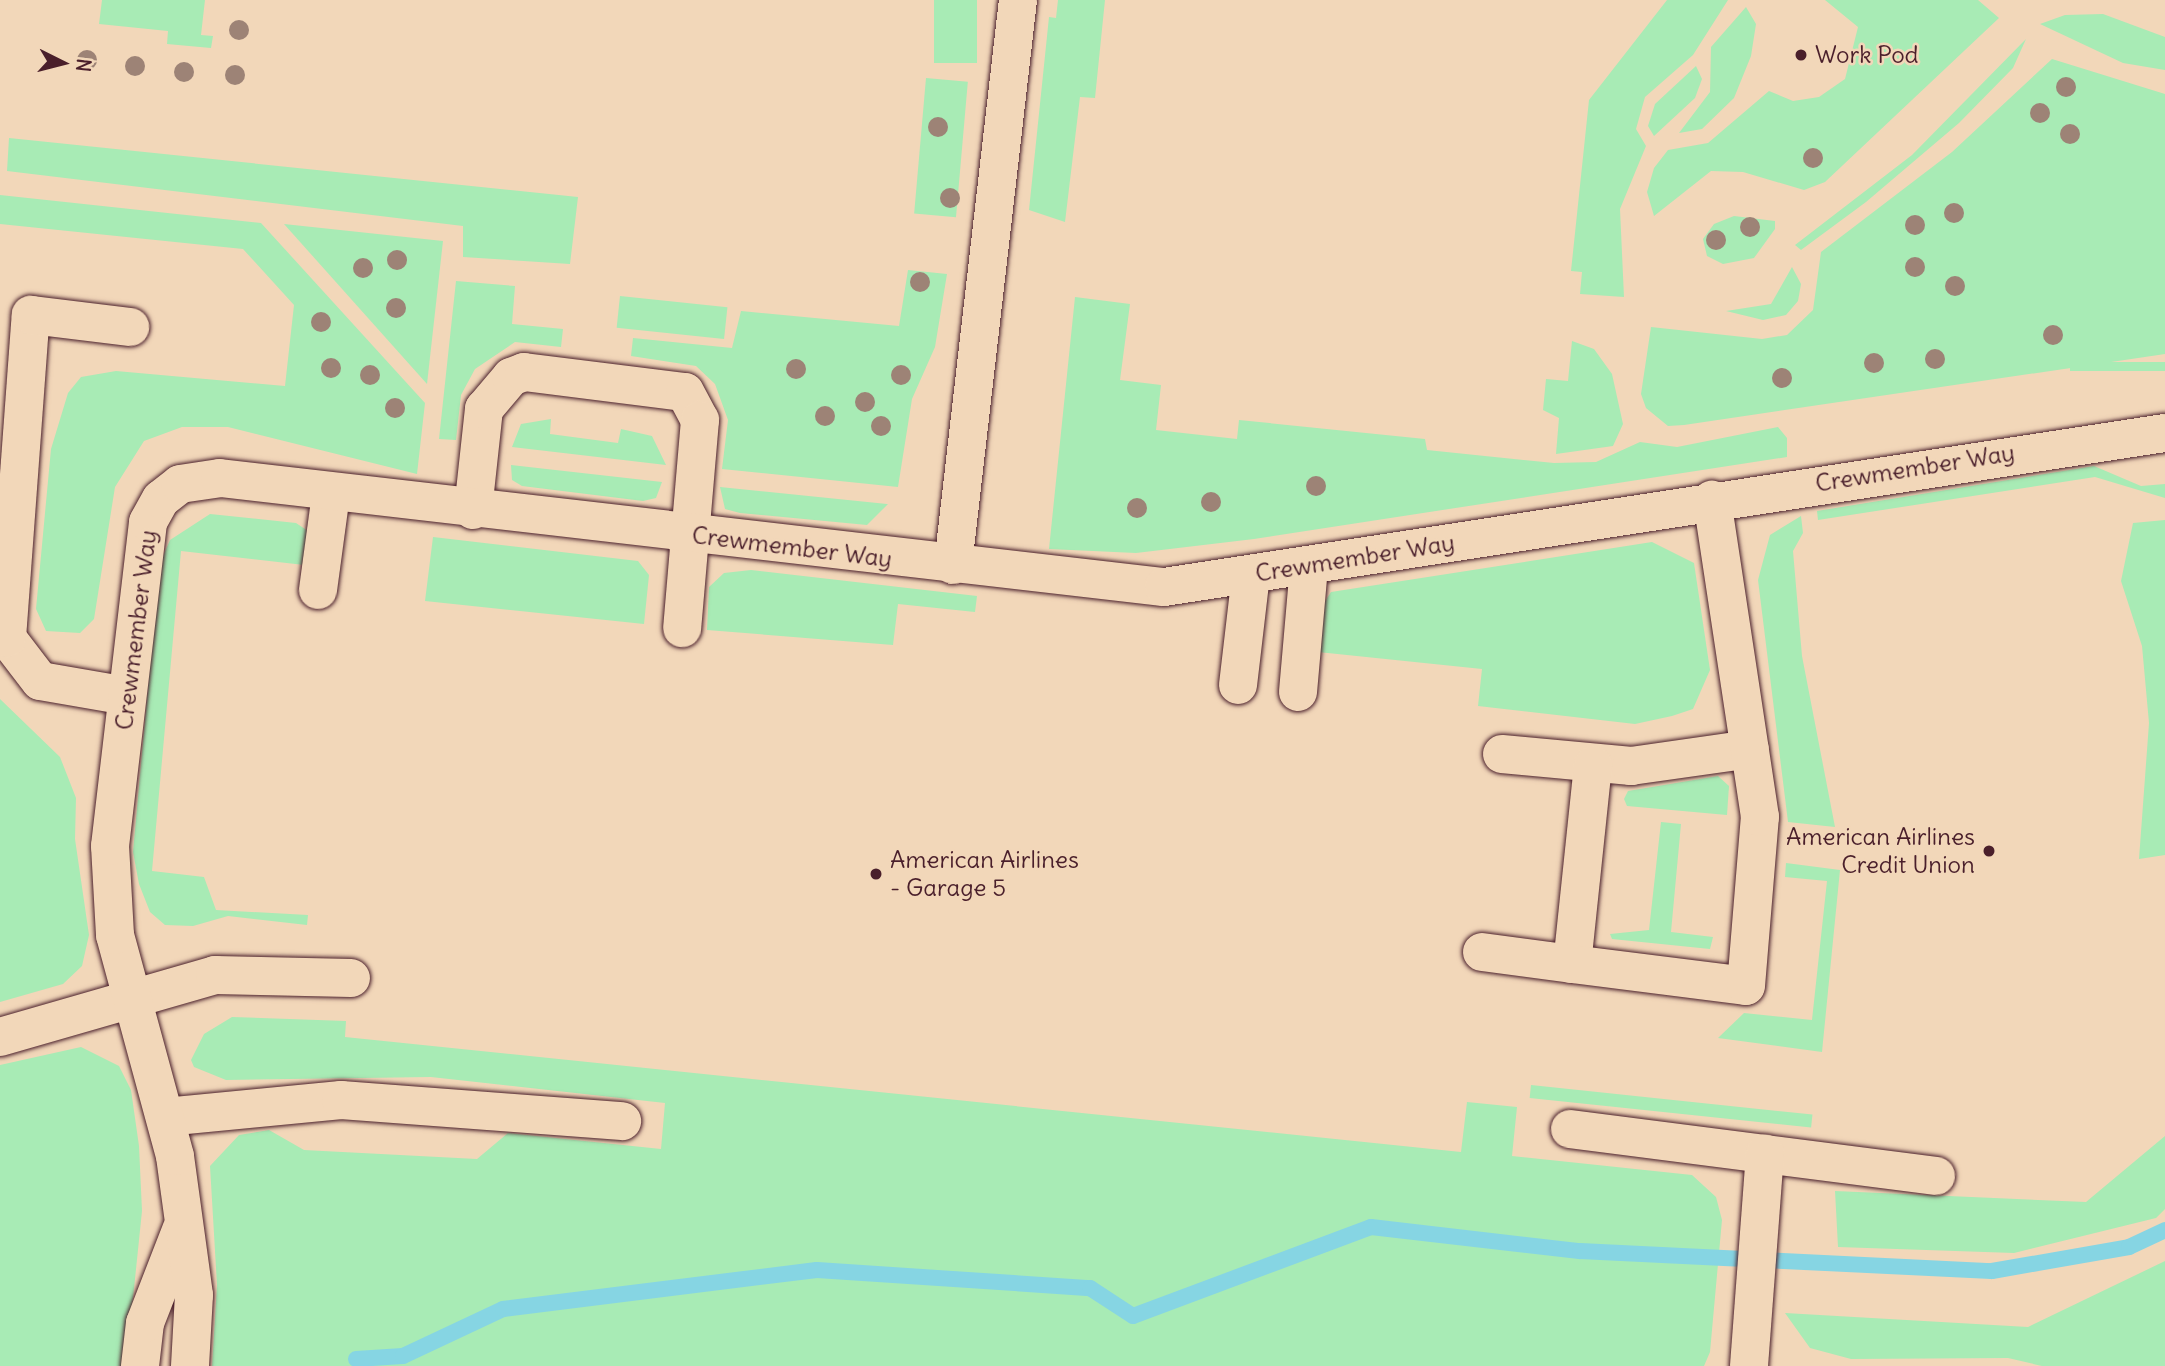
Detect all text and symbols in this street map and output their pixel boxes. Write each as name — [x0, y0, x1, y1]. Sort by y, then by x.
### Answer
north arrow — [28, 28, 98, 98]
place label: Work Pod — [1815, 41, 1919, 69]
marker: Work Pod — [1793, 47, 1809, 63]
text: N — [71, 57, 97, 73]
street label: Crewmember Way — [1813, 438, 2017, 498]
street label: Crewmember Way — [690, 520, 894, 574]
street label: Crewmember Way — [109, 528, 163, 732]
street label: Crewmember Way — [1253, 528, 1457, 588]
place label: American Airlines Credit Union — [1786, 823, 1975, 879]
marker: American Airlines Credit Union — [1981, 843, 1997, 859]
place label: American Airlines - Garage 5 — [890, 846, 1079, 902]
marker: American Airlines - Garage 5 — [868, 866, 884, 882]

